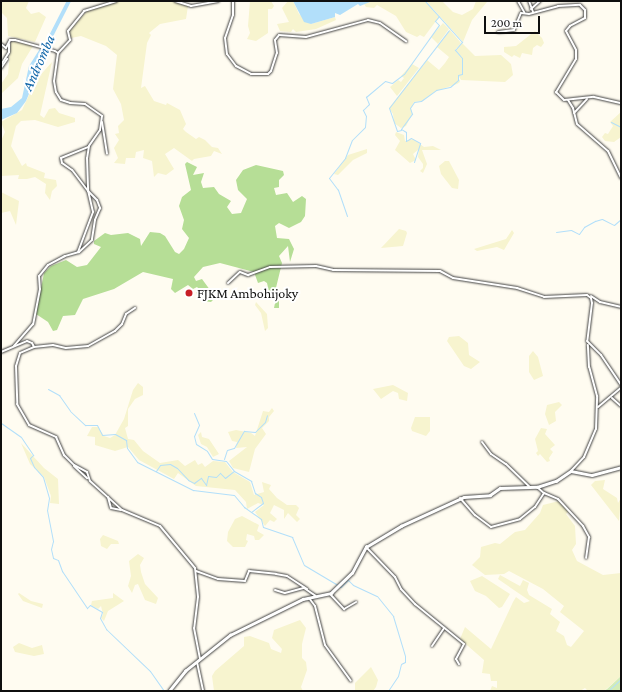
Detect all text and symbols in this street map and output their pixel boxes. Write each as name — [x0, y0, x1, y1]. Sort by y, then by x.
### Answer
scale bar — [486, 8, 542, 34]
text: 200 m — [491, 16, 522, 30]
water label: Andromba — [19, 32, 59, 94]
place label: FJKM Ambohijoky — [197, 285, 298, 301]
marker: FJKM Ambohijoky — [184, 288, 194, 298]

